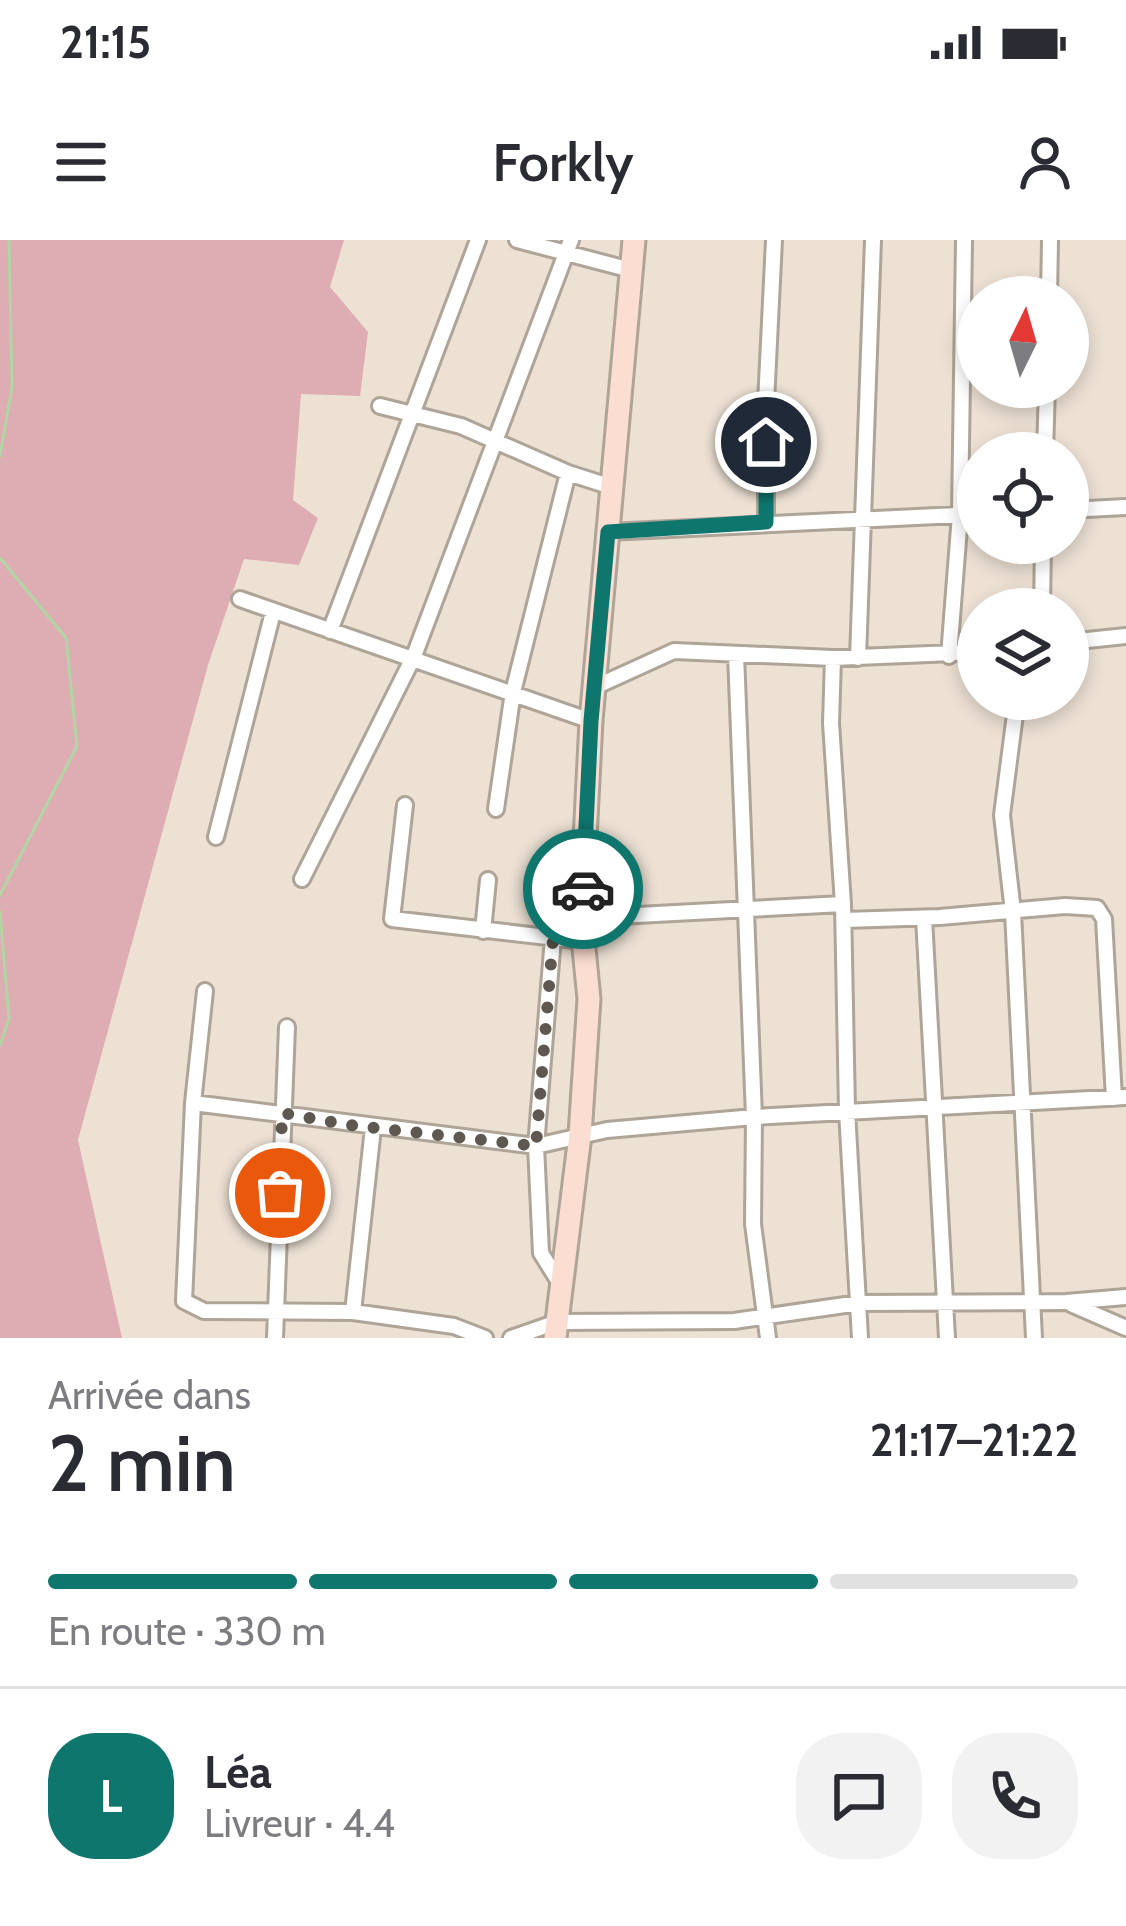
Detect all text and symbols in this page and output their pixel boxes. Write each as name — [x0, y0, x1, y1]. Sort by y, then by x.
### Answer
text: 21:15 — [60, 15, 151, 69]
icon: menu — [48, 129, 114, 195]
text: Forkly — [492, 129, 634, 195]
icon: person — [1012, 129, 1078, 195]
north arrow — [957, 276, 1089, 408]
map controls — [957, 276, 1089, 720]
pin — [715, 391, 817, 493]
icon: home — [733, 409, 799, 475]
button: locate — [957, 432, 1089, 564]
button: layers — [957, 588, 1089, 720]
courier — [523, 829, 643, 949]
icon: car — [550, 856, 616, 922]
pin — [229, 1142, 331, 1244]
icon: bag — [247, 1160, 313, 1226]
text: Arrivée dans — [48, 1371, 251, 1419]
text: 21:17–21:22 — [870, 1413, 1078, 1467]
text: 2 min — [48, 1416, 236, 1511]
text: En route · 330 m — [48, 1607, 326, 1655]
button: chat — [796, 1733, 922, 1859]
button: phone — [952, 1733, 1078, 1859]
text: Léa — [204, 1745, 272, 1799]
text: L — [100, 1769, 122, 1823]
text: Livreur · 4.4 — [204, 1799, 395, 1847]

